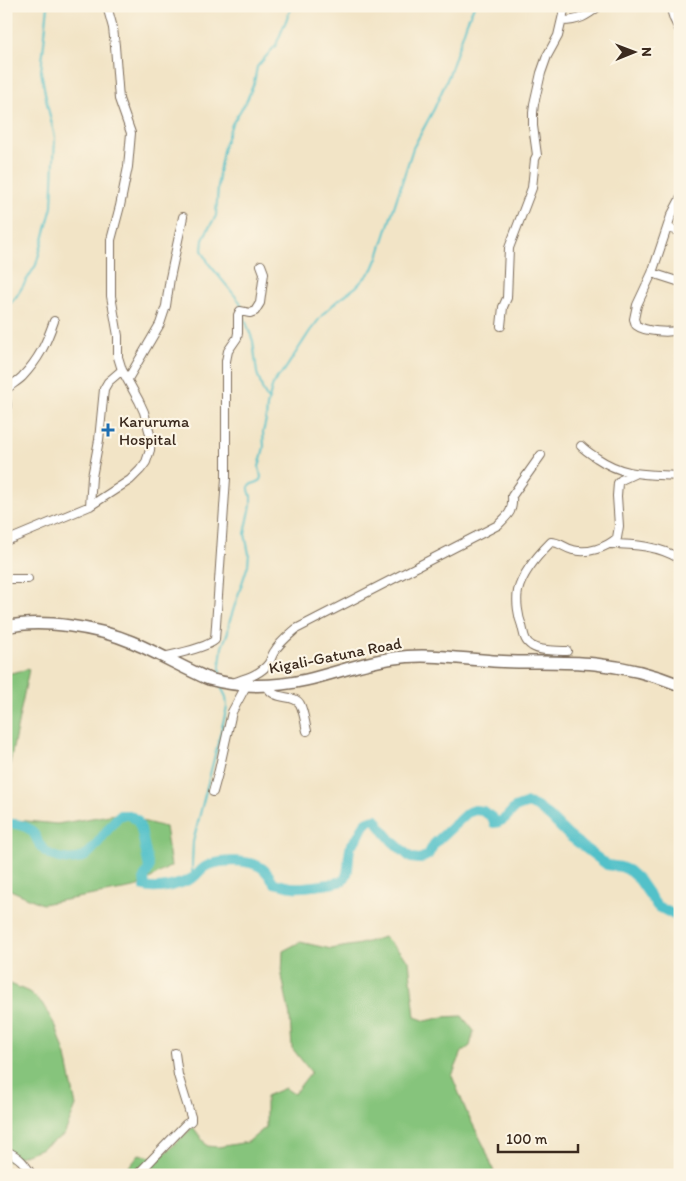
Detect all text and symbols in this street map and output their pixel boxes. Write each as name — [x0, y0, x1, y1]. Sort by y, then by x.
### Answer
north arrow — [608, 28, 658, 78]
text: N — [638, 47, 655, 57]
place label: Karuruma Hospital — [119, 412, 190, 449]
marker: Karuruma Hospital — [101, 423, 115, 437]
street label: Kigali-Gatuna Road — [267, 633, 403, 678]
scale bar — [498, 1121, 578, 1153]
text: 100 m — [506, 1130, 548, 1148]

